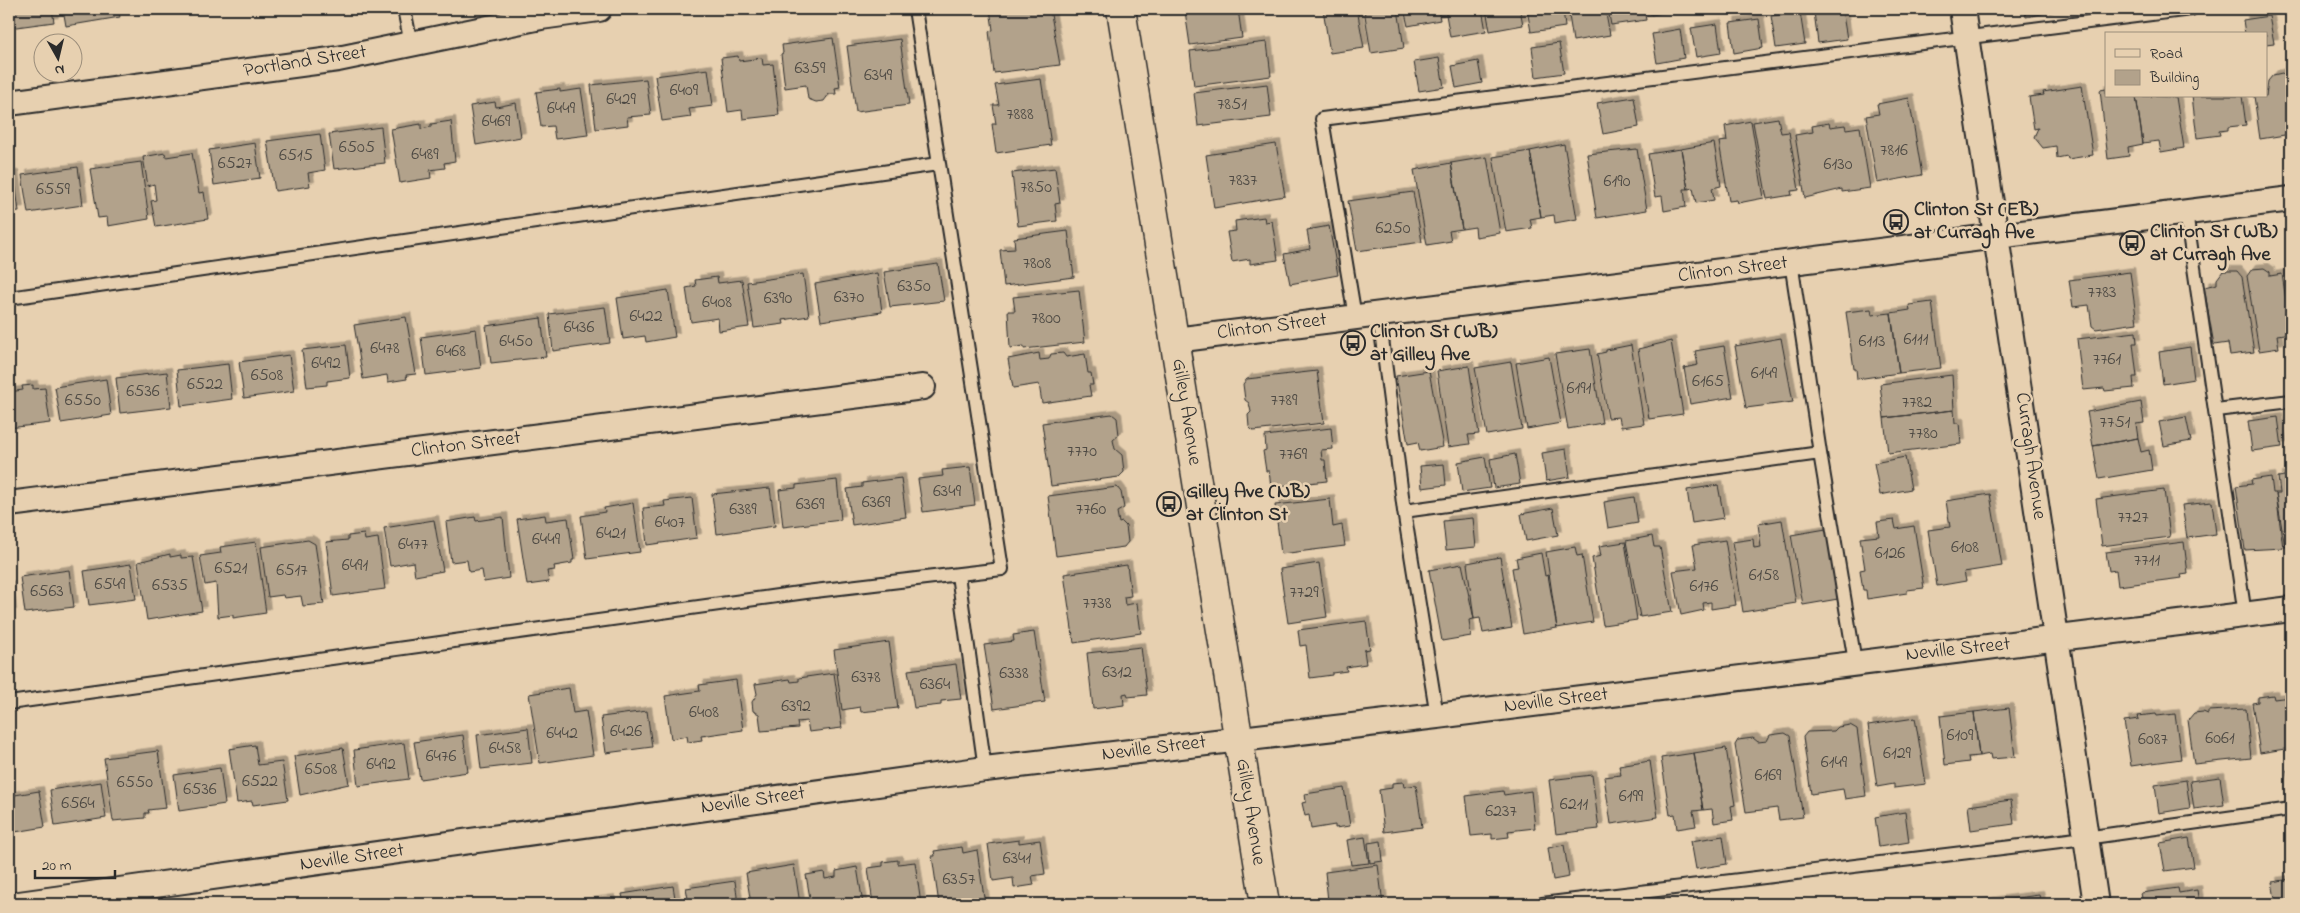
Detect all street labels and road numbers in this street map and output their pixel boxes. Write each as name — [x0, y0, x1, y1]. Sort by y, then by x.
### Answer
street label: Portland Street — [241, 38, 369, 86]
street label: Clinton Street — [1677, 249, 1790, 291]
street label: Clinton Street — [1216, 306, 1329, 348]
street label: Gilley Avenue — [1163, 357, 1209, 468]
street label: Curragh Avenue — [2006, 391, 2053, 522]
street label: Clinton Street — [410, 424, 523, 466]
street label: Neville Street — [1904, 630, 2012, 670]
street label: Neville Street — [1502, 680, 1610, 722]
street label: Neville Street — [1100, 728, 1208, 770]
street label: Gilley Avenue — [1227, 757, 1273, 868]
street label: Neville Street — [699, 779, 807, 823]
street label: Neville Street — [298, 836, 406, 880]

